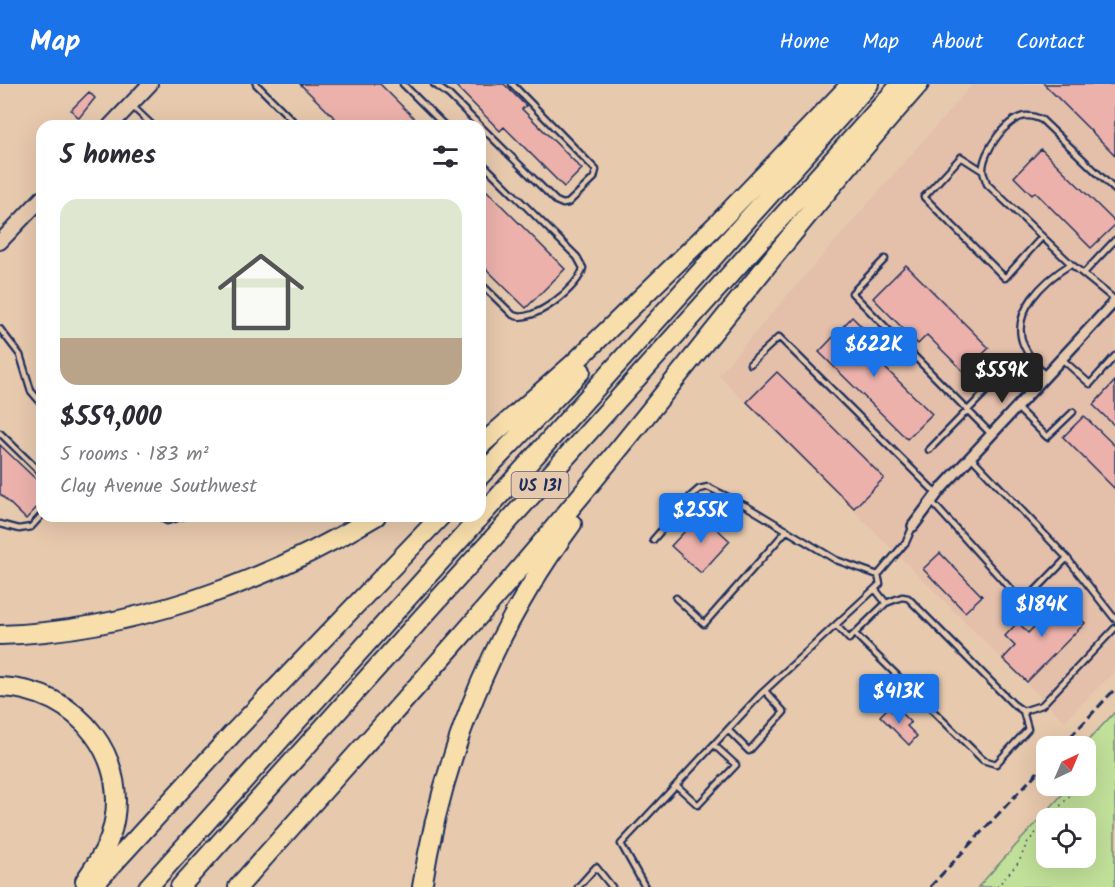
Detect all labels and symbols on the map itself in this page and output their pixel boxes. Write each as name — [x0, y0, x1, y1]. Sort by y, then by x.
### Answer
pin: $622K — [832, 327, 916, 378]
pin: $559K — [960, 353, 1044, 404]
road number: US 131 — [512, 472, 568, 498]
pin: $255K — [659, 493, 743, 544]
pin: $184K — [1000, 587, 1084, 638]
pin: $413K — [857, 674, 941, 725]
north arrow — [1036, 736, 1096, 796]

